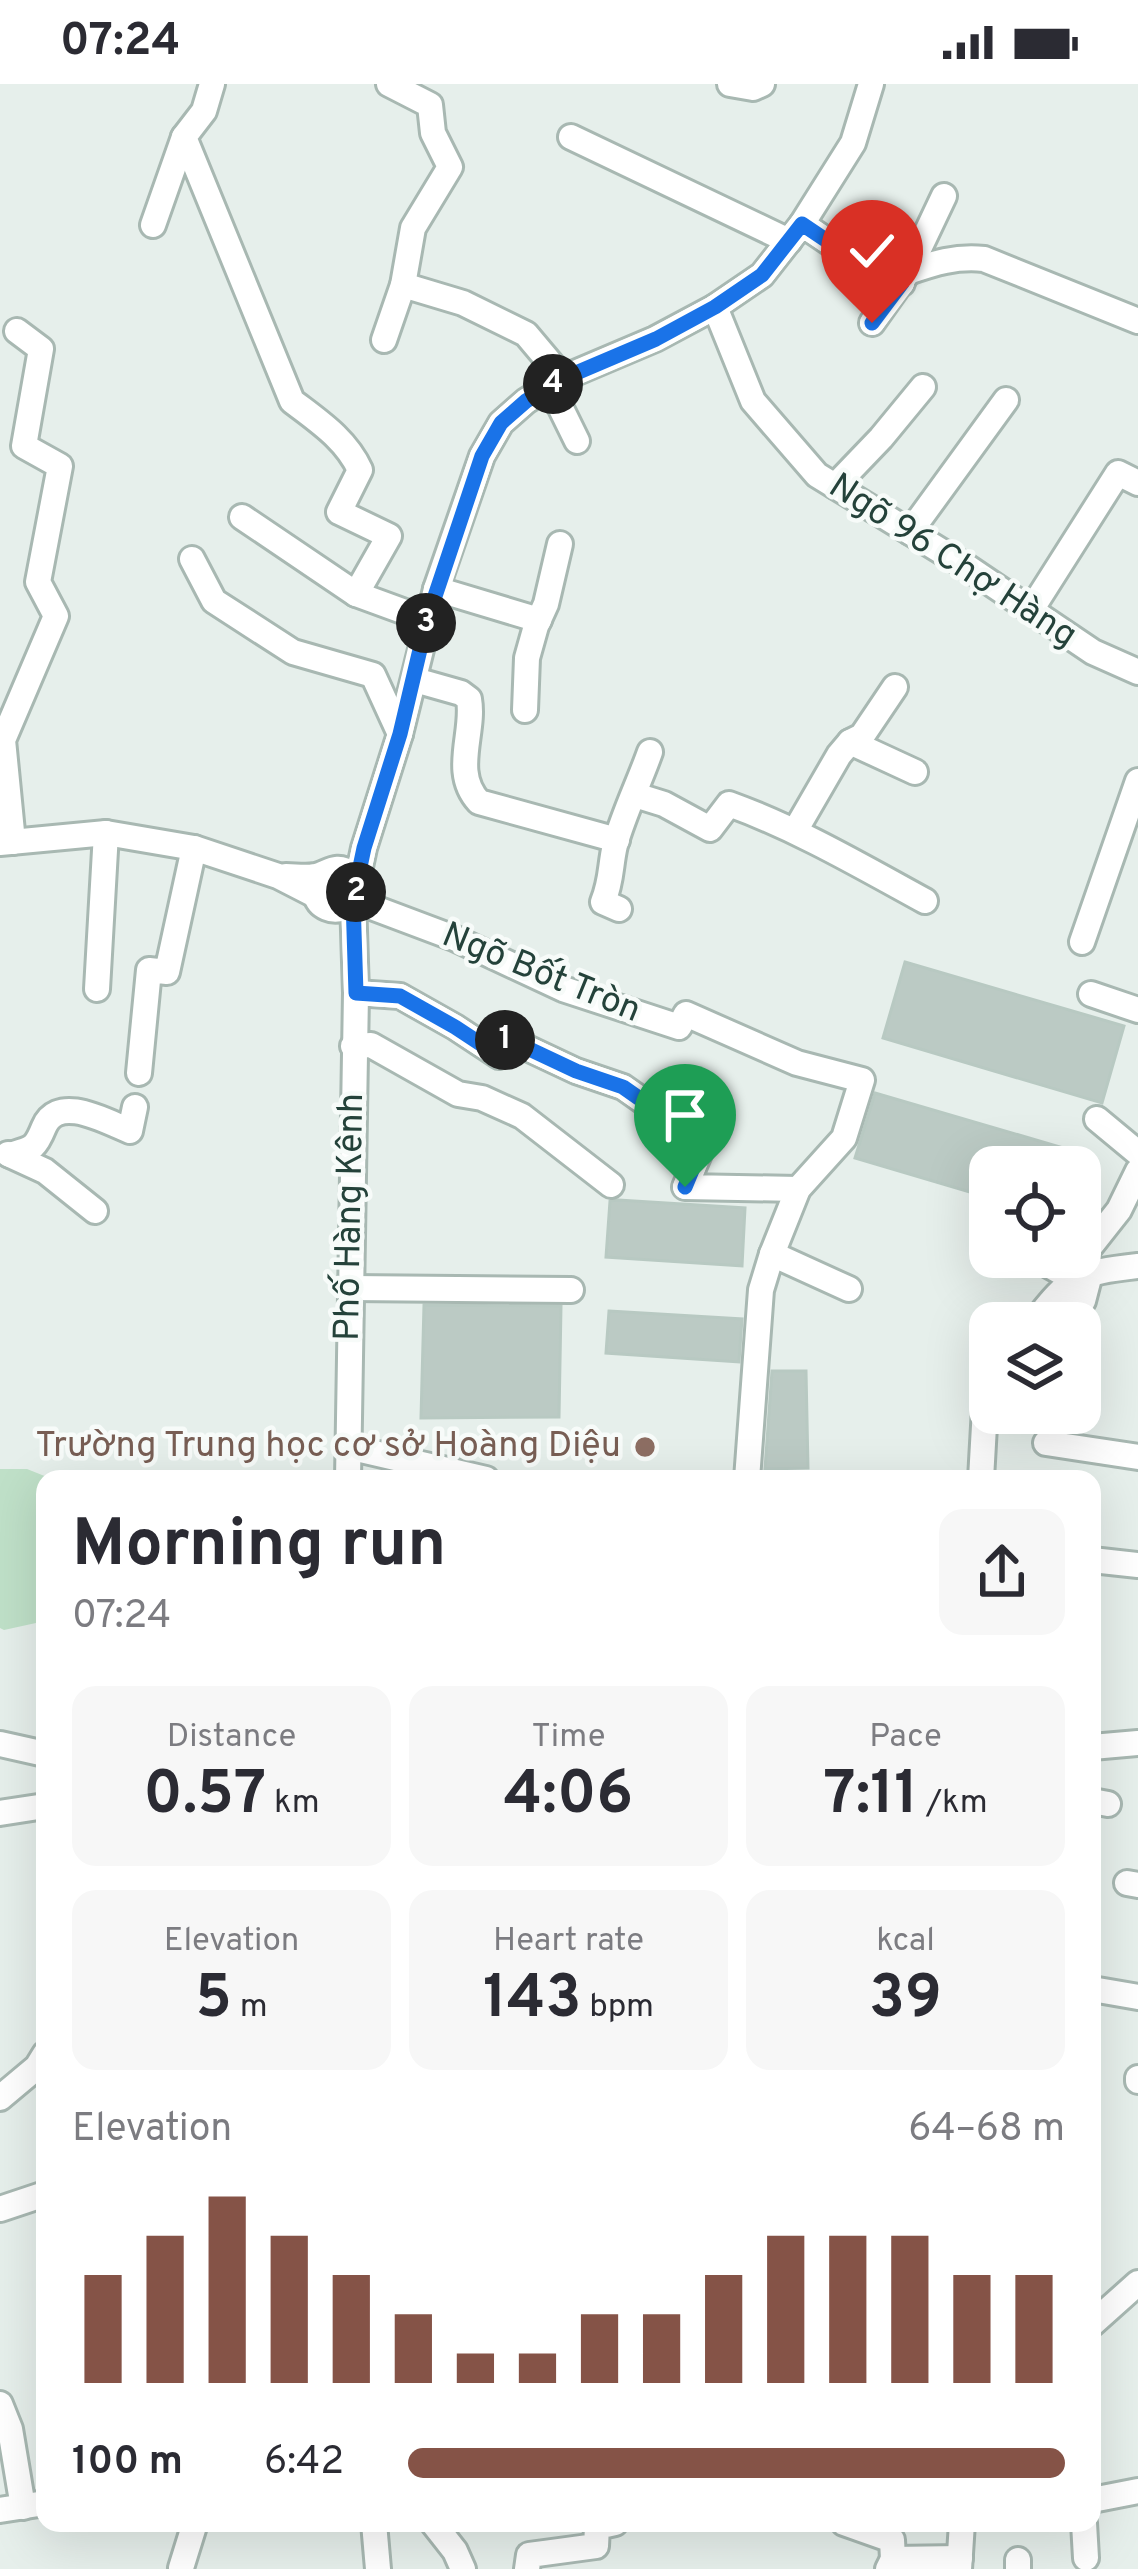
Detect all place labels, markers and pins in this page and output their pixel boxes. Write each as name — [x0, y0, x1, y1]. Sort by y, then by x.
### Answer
pin — [821, 200, 923, 323]
pin: 4 — [523, 354, 583, 414]
pin: 3 — [396, 593, 456, 653]
pin: 2 — [326, 862, 386, 922]
pin: 1 — [475, 1010, 535, 1070]
pin — [634, 1064, 736, 1187]
place label: Trường Trung học cơ sở Hoàng Diệu — [35, 1424, 621, 1470]
marker: Trường Trung học cơ sở Hoàng Diệu — [632, 1434, 658, 1460]

